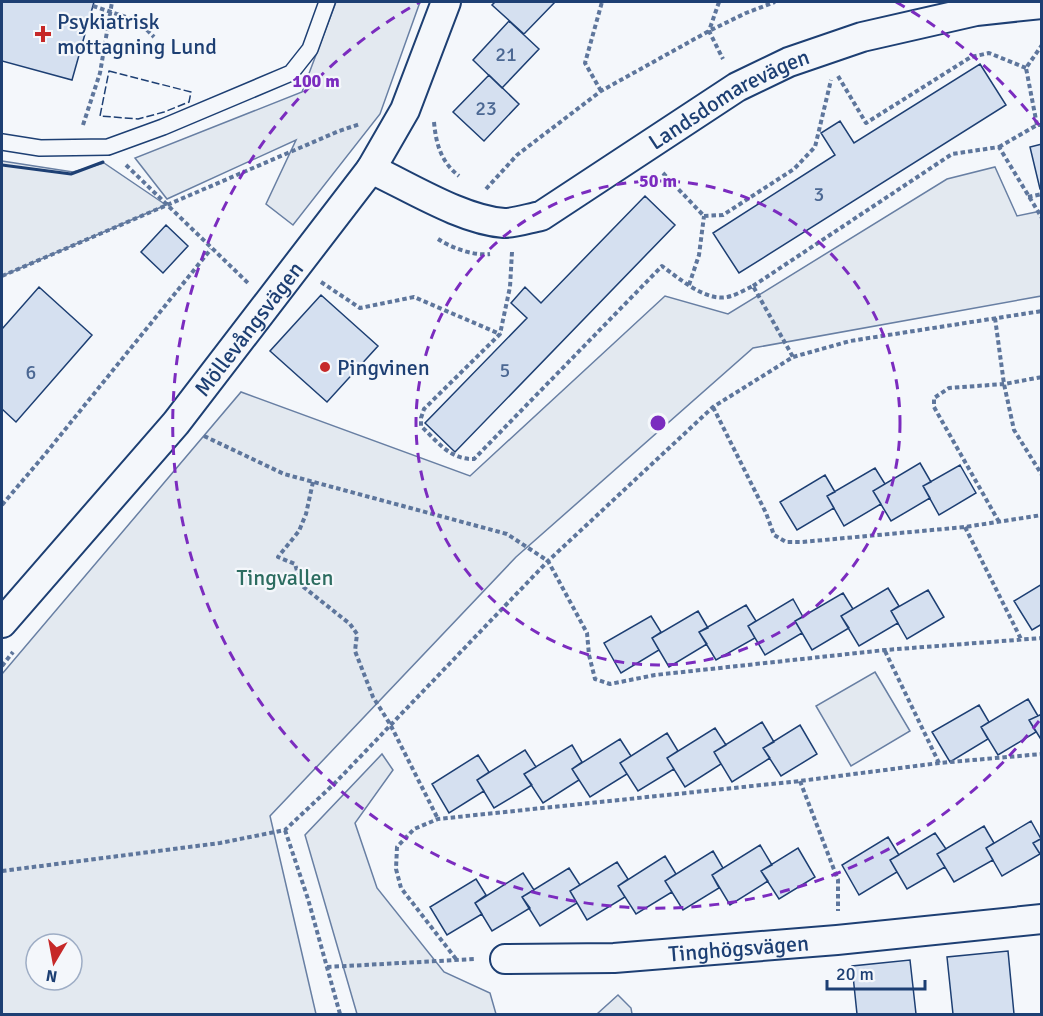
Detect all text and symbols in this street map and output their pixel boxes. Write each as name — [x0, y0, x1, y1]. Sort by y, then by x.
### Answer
place label: Psykiatrisk mottagning Lund — [57, 8, 217, 60]
marker: Psykiatrisk mottagning Lund — [34, 25, 52, 43]
house number: 21 — [495, 42, 517, 67]
street label: Landsdomarevägen — [643, 43, 813, 156]
text: 100 m — [292, 70, 340, 92]
house number: 23 — [475, 96, 497, 121]
text: 50 m — [639, 170, 677, 192]
house number: 3 — [814, 182, 824, 207]
street label: Möllevångsvägen — [189, 256, 309, 402]
place label: Pingvinen — [337, 354, 430, 381]
house number: 5 — [500, 358, 510, 383]
house number: 6 — [26, 360, 36, 385]
marker: Pingvinen — [318, 360, 332, 374]
centre of rings — [648, 413, 668, 433]
park label: Tingvallen — [237, 564, 334, 591]
street label: Tinghögsvägen — [667, 929, 810, 968]
north arrow — [24, 932, 84, 992]
scale bar — [827, 953, 924, 991]
text: 20 m — [836, 963, 874, 985]
text: N — [44, 965, 59, 987]

